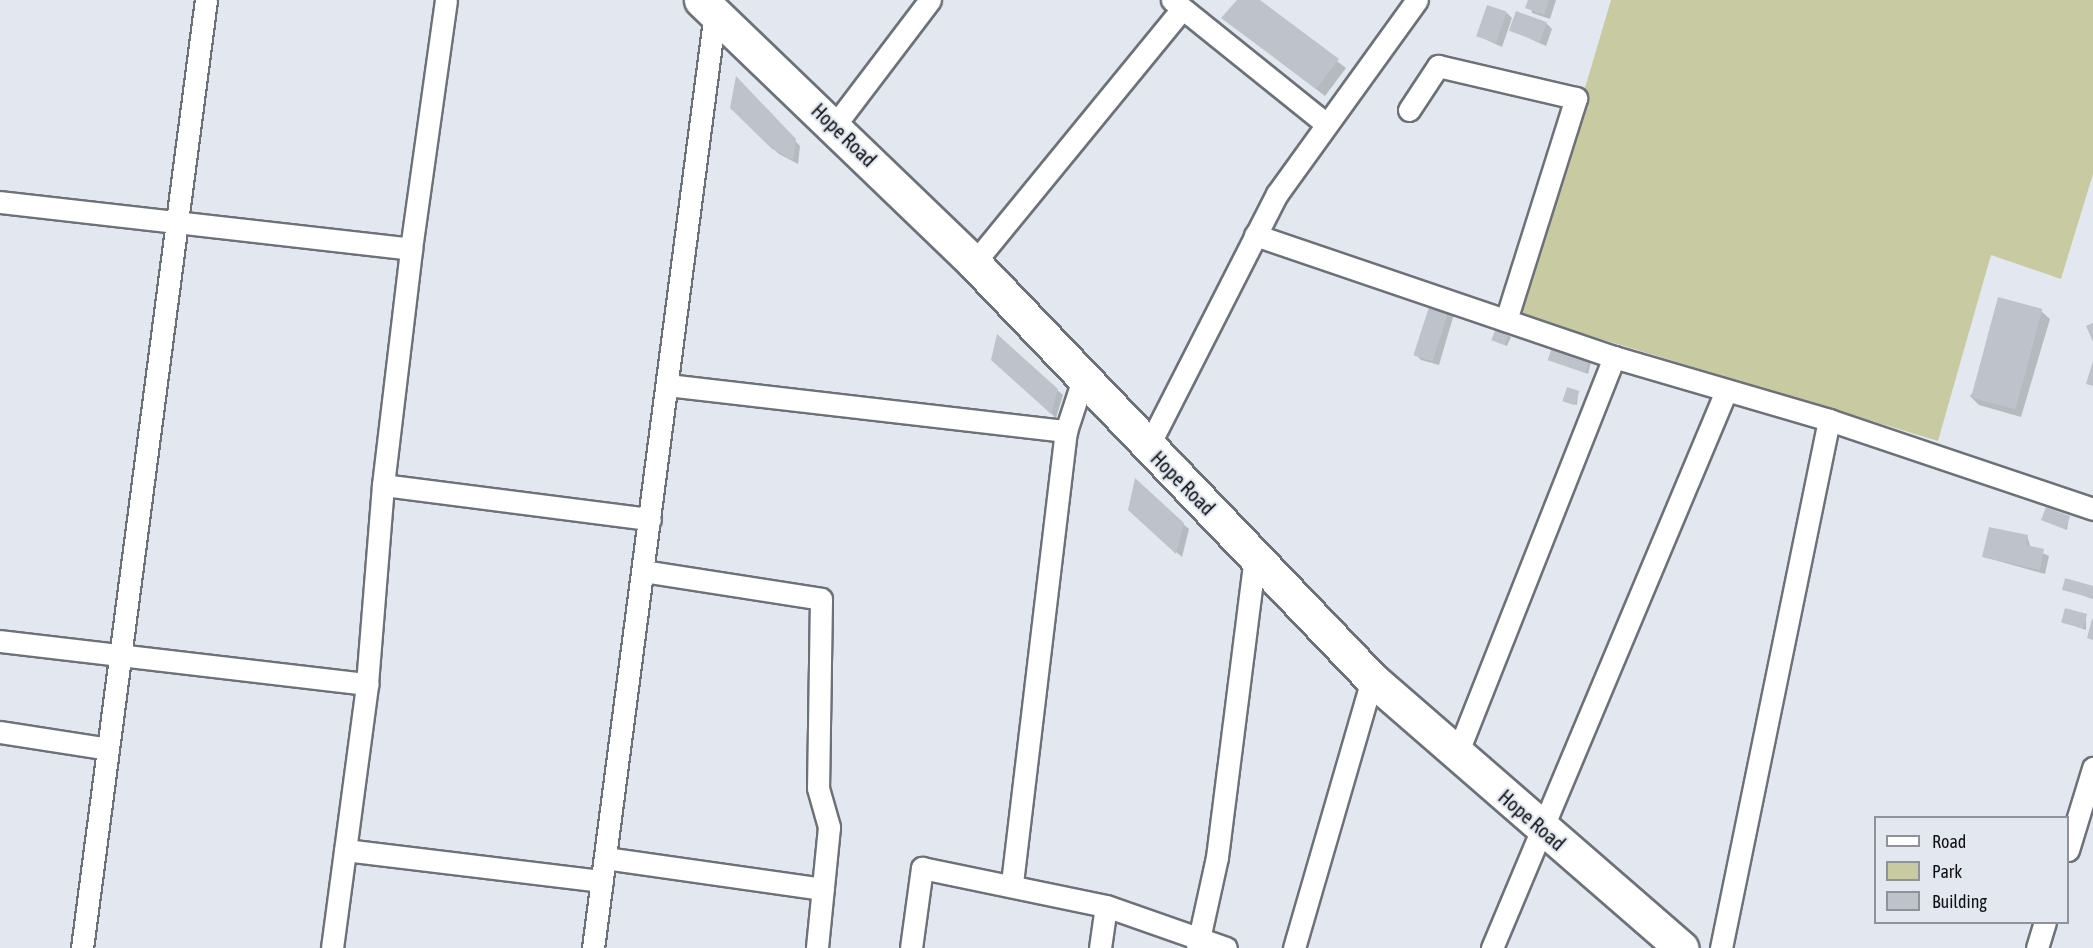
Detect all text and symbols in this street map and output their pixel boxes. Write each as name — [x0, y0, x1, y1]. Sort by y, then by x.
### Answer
street label: Hope Road — [807, 98, 881, 172]
street label: Hope Road — [1146, 446, 1220, 520]
street label: Hope Road — [1494, 785, 1570, 855]
legend — [1874, 816, 2069, 924]
text: Road — [1932, 831, 1966, 852]
text: Park — [1932, 861, 1962, 882]
text: Building — [1932, 891, 1987, 912]

